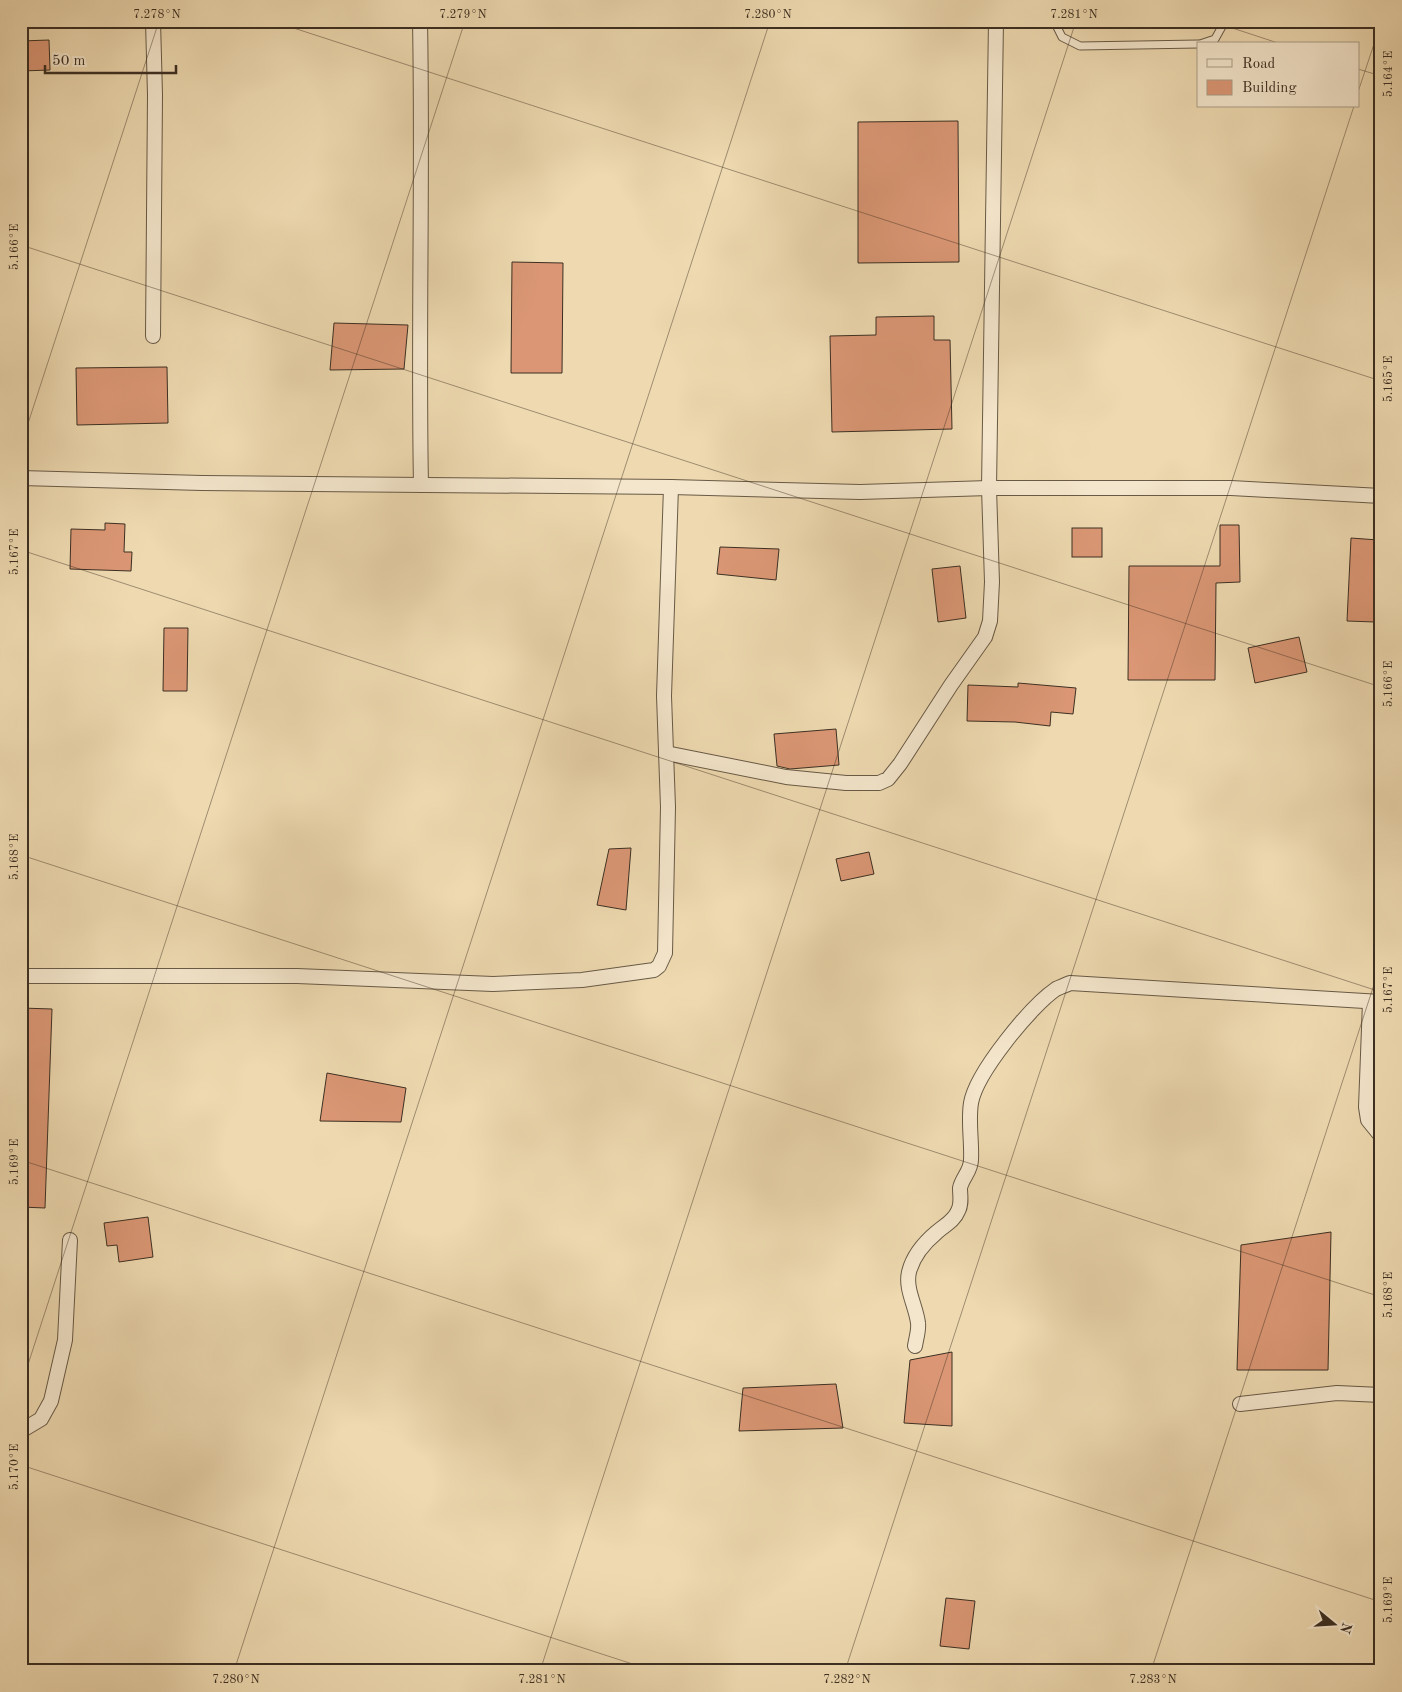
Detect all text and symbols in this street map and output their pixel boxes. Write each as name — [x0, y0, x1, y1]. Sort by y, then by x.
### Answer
text: 7.278°N — [133, 9, 181, 21]
text: 7.279°N — [439, 9, 487, 21]
text: 7.280°N — [744, 9, 792, 21]
text: 7.281°N — [1050, 9, 1098, 21]
scale bar — [45, 42, 176, 74]
legend — [1197, 42, 1360, 108]
text: 5.164°E — [1382, 51, 1395, 97]
text: 50 m — [52, 54, 86, 69]
text: Road — [1242, 57, 1276, 72]
text: Building — [1242, 81, 1297, 96]
text: 5.166°E — [8, 224, 21, 270]
text: 5.165°E — [1382, 356, 1395, 402]
text: 5.167°E — [8, 529, 21, 575]
text: 5.166°E — [1382, 661, 1395, 707]
text: 5.168°E — [8, 834, 21, 880]
text: 5.167°E — [1382, 967, 1395, 1013]
text: 5.169°E — [8, 1139, 21, 1185]
text: 5.168°E — [1382, 1272, 1395, 1318]
text: 5.170°E — [8, 1444, 21, 1490]
text: 5.169°E — [1382, 1577, 1395, 1623]
north arrow — [1310, 1600, 1360, 1650]
text: N — [1337, 1620, 1354, 1635]
text: 7.280°N — [212, 1674, 260, 1686]
text: 7.281°N — [518, 1674, 566, 1686]
text: 7.282°N — [823, 1674, 871, 1686]
text: 7.283°N — [1129, 1674, 1177, 1686]

